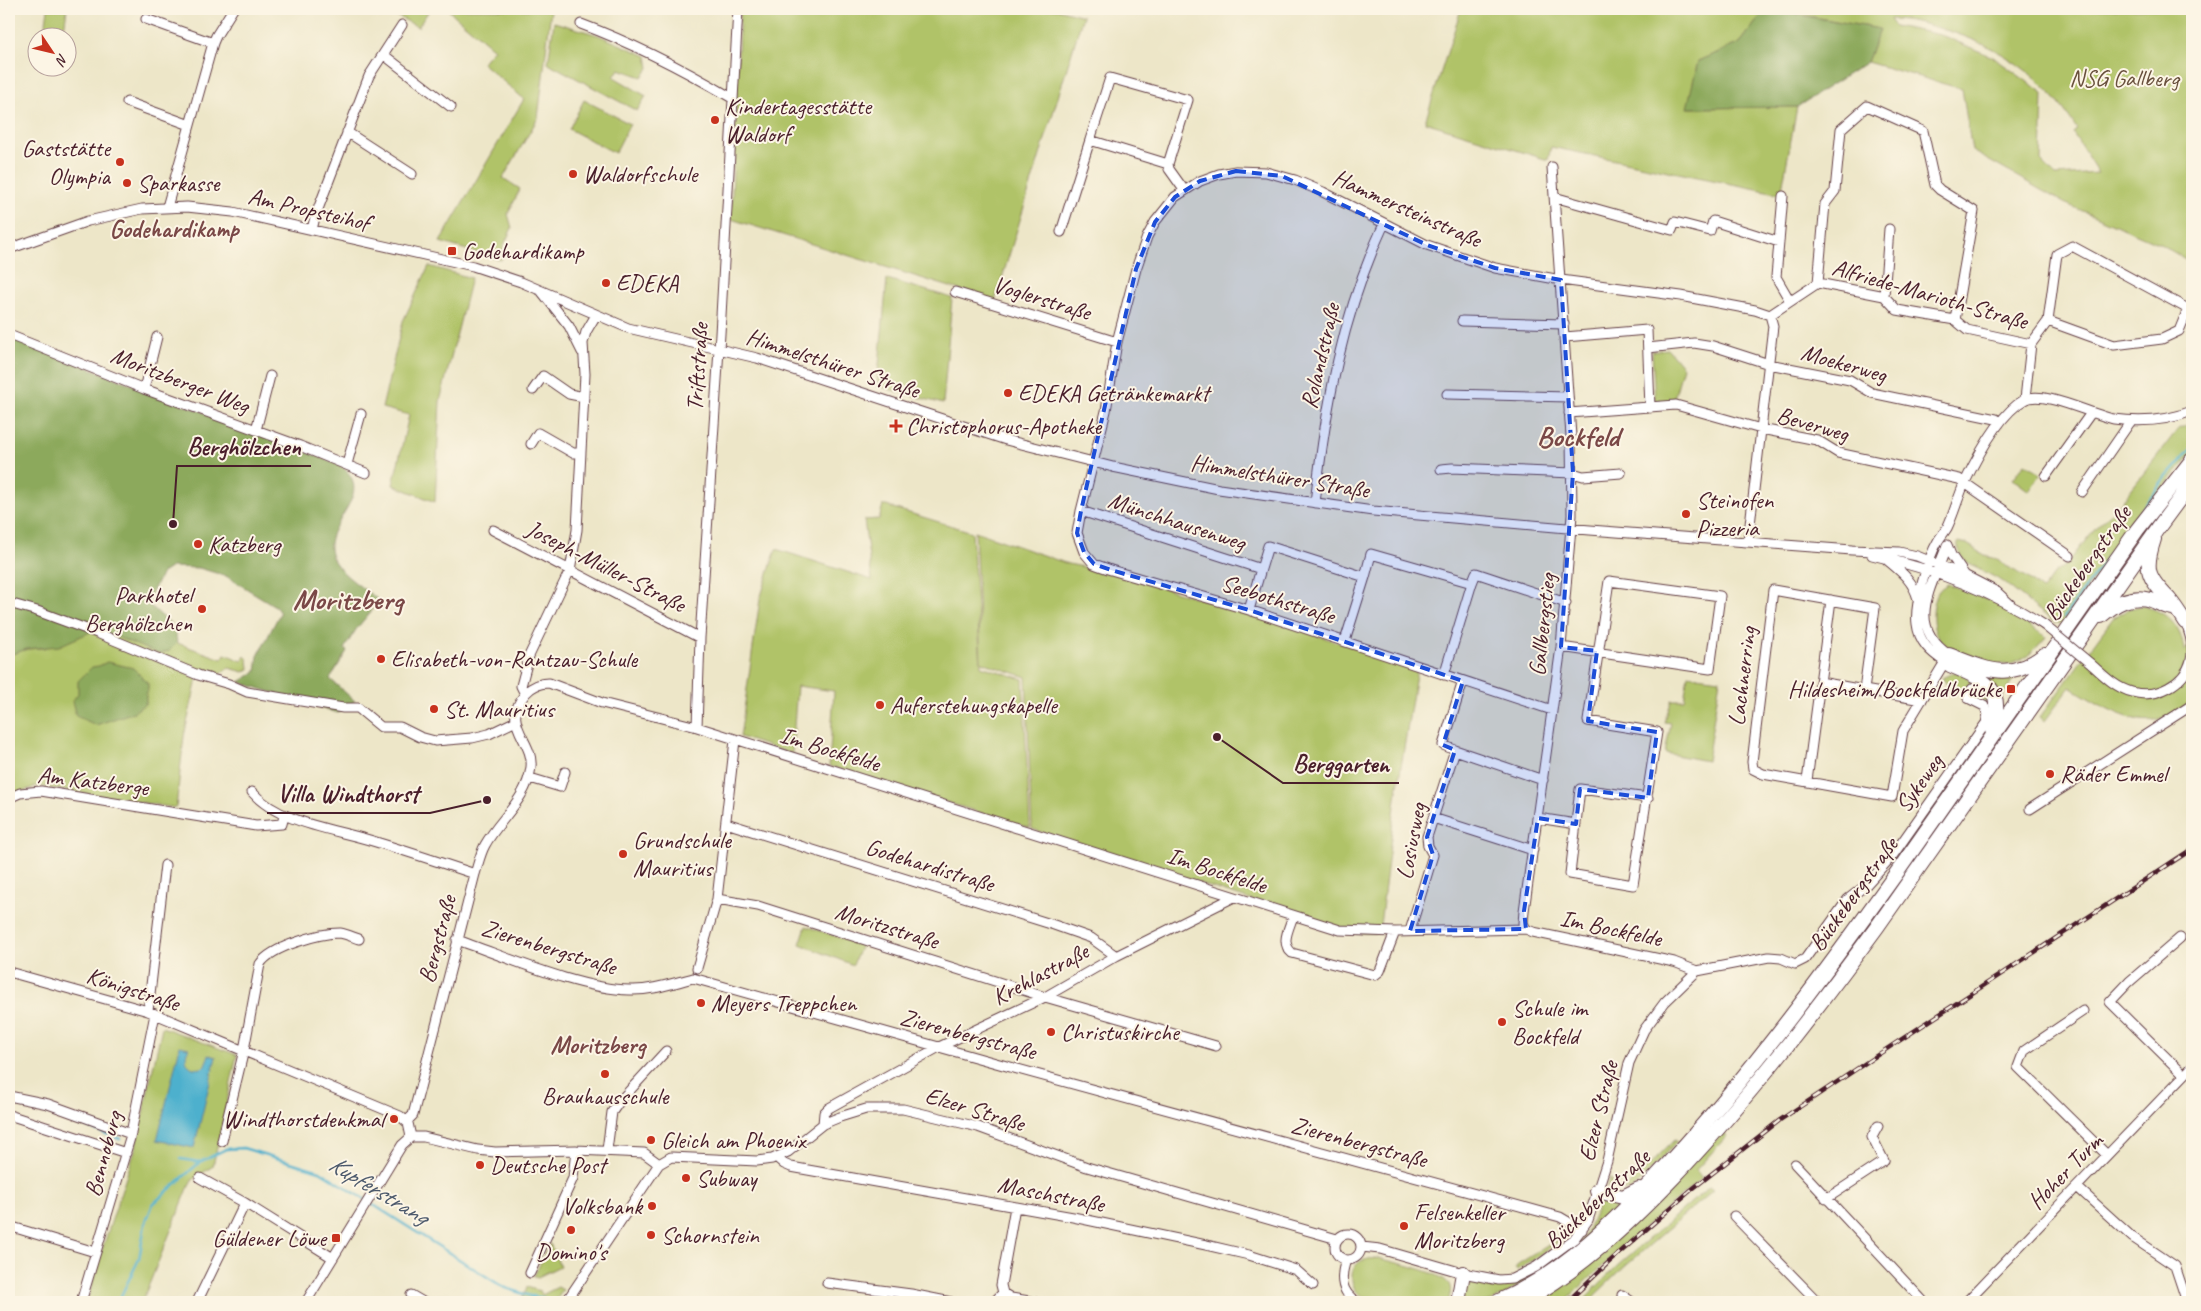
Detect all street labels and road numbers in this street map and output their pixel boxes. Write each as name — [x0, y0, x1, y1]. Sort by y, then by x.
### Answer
street label: Hammersteinstraße — [1328, 162, 1488, 255]
street label: Am Propsteihof — [246, 181, 377, 239]
street label: Alfriede-Marioth-Straße — [1829, 252, 2033, 337]
street label: Voglerstraße — [990, 269, 1097, 328]
street label: Rolandstraße — [1293, 298, 1347, 412]
street label: Triftstraße — [679, 320, 715, 412]
street label: Himmelsthürer Straße — [743, 321, 925, 406]
street label: Moekerweg — [1798, 337, 1892, 390]
street label: Moritzberger Weg — [107, 340, 256, 421]
street label: Beverweg — [1774, 399, 1854, 449]
street label: Himmelsthürer Straße — [1189, 447, 1374, 505]
street label: Münchhausenweg — [1105, 485, 1252, 558]
street label: Bückebergstraße — [2036, 498, 2139, 626]
street label: Joseph-Müller-Straße — [521, 513, 692, 620]
street label: Seebothstraße — [1218, 568, 1340, 631]
street label: Gallbergstieg — [1522, 570, 1563, 678]
street label: Lachnerring — [1721, 623, 1763, 727]
street label: Im Bockfelde — [776, 720, 886, 779]
street label: Sykeweg — [1888, 747, 1951, 818]
street label: Am Katzberge — [36, 759, 152, 803]
street label: Losiusweg — [1389, 799, 1433, 882]
street label: Bückebergstraße — [1802, 829, 1906, 957]
street label: Godehardistraße — [862, 831, 1000, 899]
street label: Im Bockfelde — [1163, 840, 1273, 901]
street label: Bergstraße — [411, 890, 464, 986]
street label: Moritzstraße — [832, 896, 944, 957]
street label: Im Bockfelde — [1557, 903, 1667, 954]
street label: Zierenbergstraße — [478, 912, 622, 982]
street label: Krehlastraße — [987, 935, 1095, 1012]
street label: Königstraße — [83, 960, 185, 1019]
street label: Zierenbergstraße — [897, 1001, 1041, 1067]
street label: Elzer Straße — [1571, 1056, 1625, 1164]
street label: Elzer Straße — [922, 1080, 1030, 1139]
street label: Bennoburg — [77, 1106, 129, 1200]
street label: Zierenbergstraße — [1288, 1109, 1432, 1175]
street label: Hoher Turm — [2021, 1124, 2111, 1216]
street label: Bückebergstraße — [1538, 1141, 1658, 1256]
street label: Maschstraße — [995, 1169, 1109, 1219]

